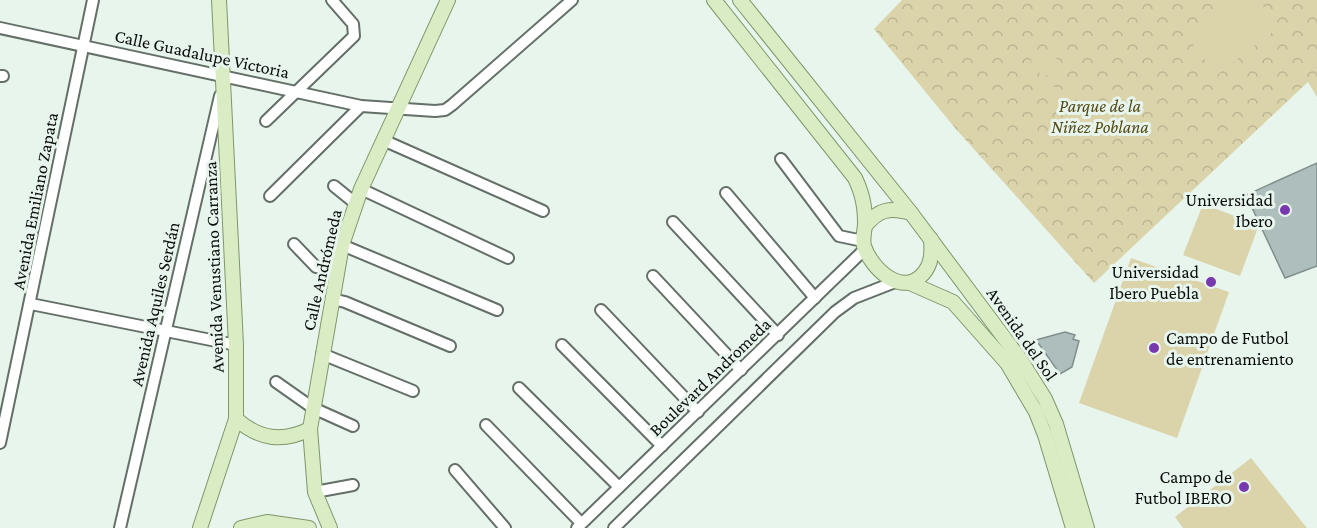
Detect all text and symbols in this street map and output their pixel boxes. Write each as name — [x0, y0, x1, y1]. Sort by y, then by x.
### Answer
street label: Calle Guadalupe Victoria — [113, 26, 291, 82]
park label: Parque de la Niñez Poblana — [1051, 96, 1149, 137]
street label: Avenida Emiliano Zapata — [8, 111, 62, 291]
street label: Avenida Venustiano Carranza — [200, 161, 228, 373]
place label: Universidad Ibero — [1186, 190, 1274, 231]
marker: Universidad Ibero — [1278, 203, 1292, 217]
street label: Calle Andrómeda — [298, 207, 346, 333]
street label: Avenida Aquiles Serdán — [126, 220, 184, 388]
place label: Universidad Ibero Puebla — [1109, 262, 1200, 303]
marker: Universidad Ibero Puebla — [1204, 275, 1218, 289]
street label: Avenida del Sol — [983, 284, 1062, 385]
street label: Boulevard Andromeda — [645, 314, 775, 440]
place label: Campo de Futbol de entrenamiento — [1166, 328, 1294, 369]
marker: Campo de Futbol de entrenamiento — [1147, 341, 1161, 355]
place label: Campo de Futbol IBERO — [1135, 467, 1232, 508]
marker: Campo de Futbol IBERO — [1237, 480, 1251, 494]

